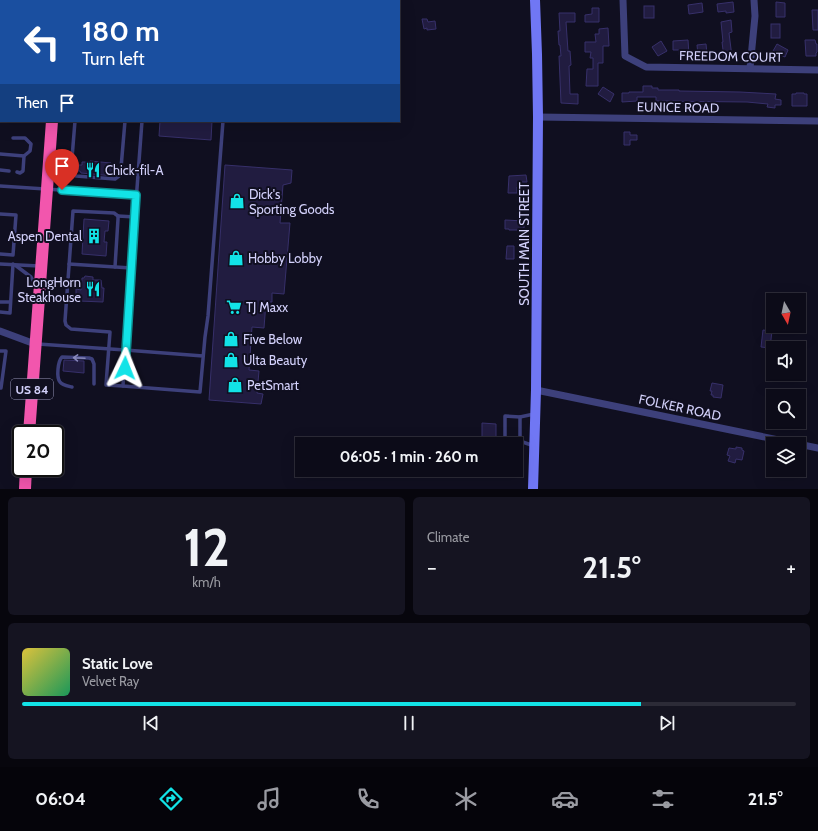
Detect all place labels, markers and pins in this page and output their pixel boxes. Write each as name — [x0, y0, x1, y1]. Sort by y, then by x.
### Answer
pin — [45, 149, 79, 190]
restaurant icon: Chick-fil-A — [84, 161, 102, 179]
place label: Chick-fil-A — [105, 162, 163, 178]
place label: Dick's Sporting Goods — [249, 186, 335, 217]
shop icon: Dick's Sporting Goods — [228, 192, 246, 210]
building icon: Aspen Dental — [85, 227, 103, 245]
place label: Aspen Dental — [8, 228, 82, 244]
shop icon: Hobby Lobby — [227, 249, 245, 267]
place label: Hobby Lobby — [248, 250, 323, 266]
place label: LongHorn Steakhouse — [18, 274, 81, 305]
restaurant icon: LongHorn Steakhouse — [84, 280, 102, 298]
supermarket icon: TJ Maxx — [225, 298, 243, 316]
place label: TJ Maxx — [246, 299, 289, 315]
shop icon: Five Below — [222, 330, 240, 348]
place label: Five Below — [243, 331, 303, 347]
shop icon: Ulta Beauty — [222, 351, 240, 369]
place label: Ulta Beauty — [243, 352, 308, 368]
shop icon: PetSmart — [226, 376, 244, 394]
place label: PetSmart — [247, 377, 300, 393]

